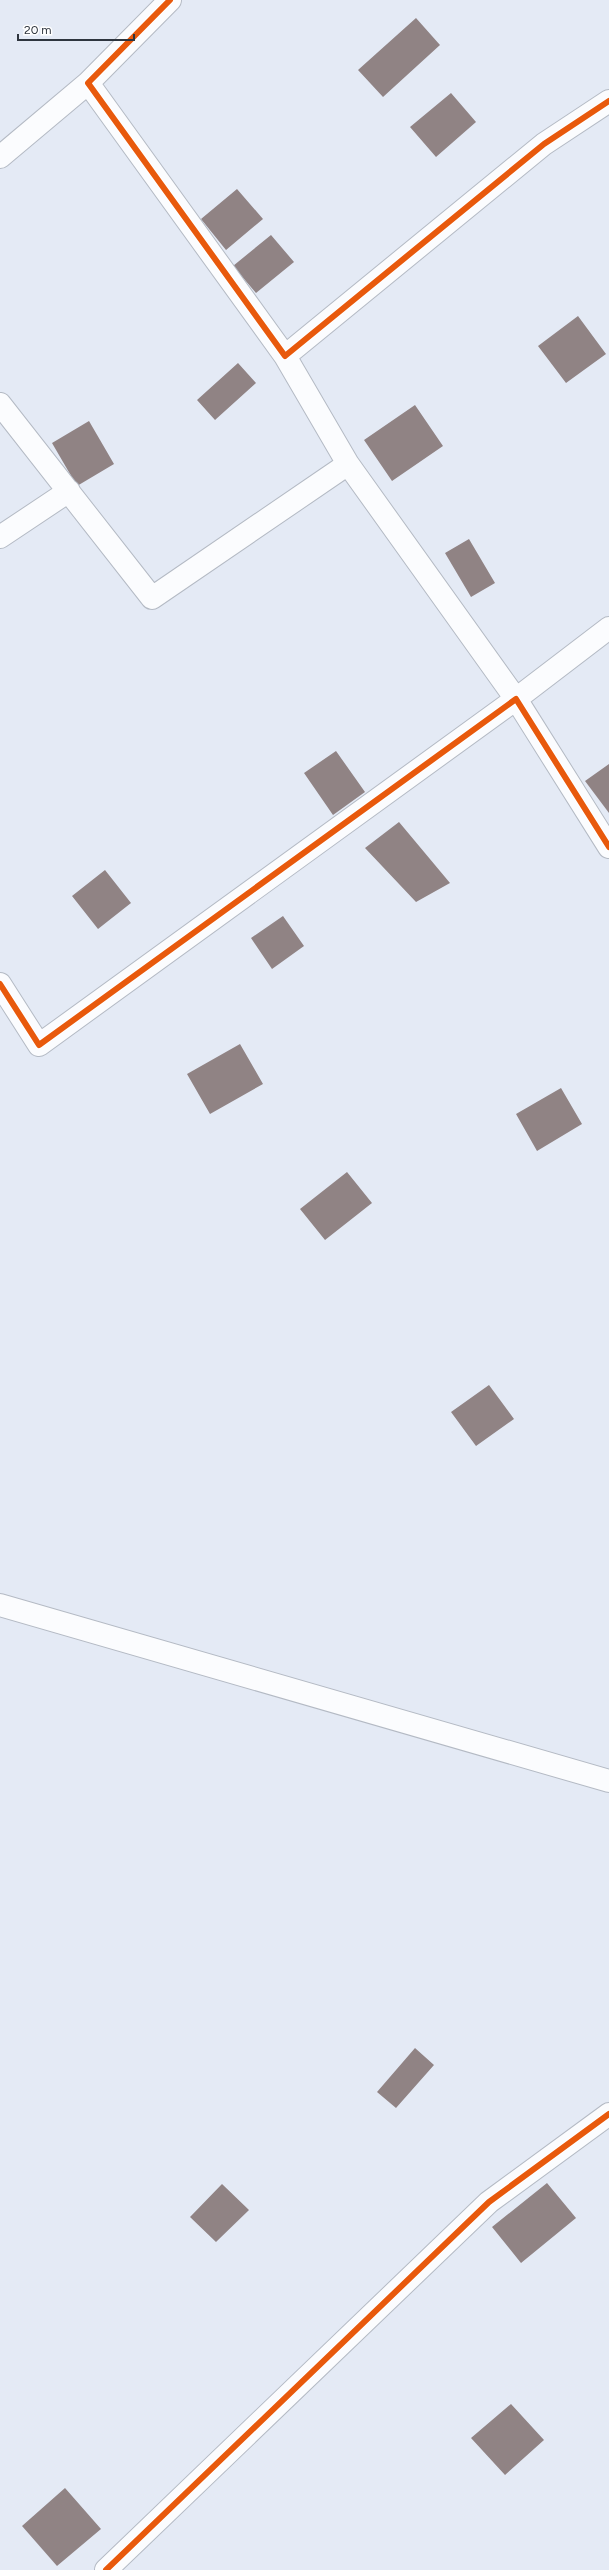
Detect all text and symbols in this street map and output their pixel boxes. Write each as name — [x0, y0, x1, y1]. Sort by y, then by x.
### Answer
scale bar — [18, 16, 134, 42]
text: 20 m — [24, 23, 52, 37]

